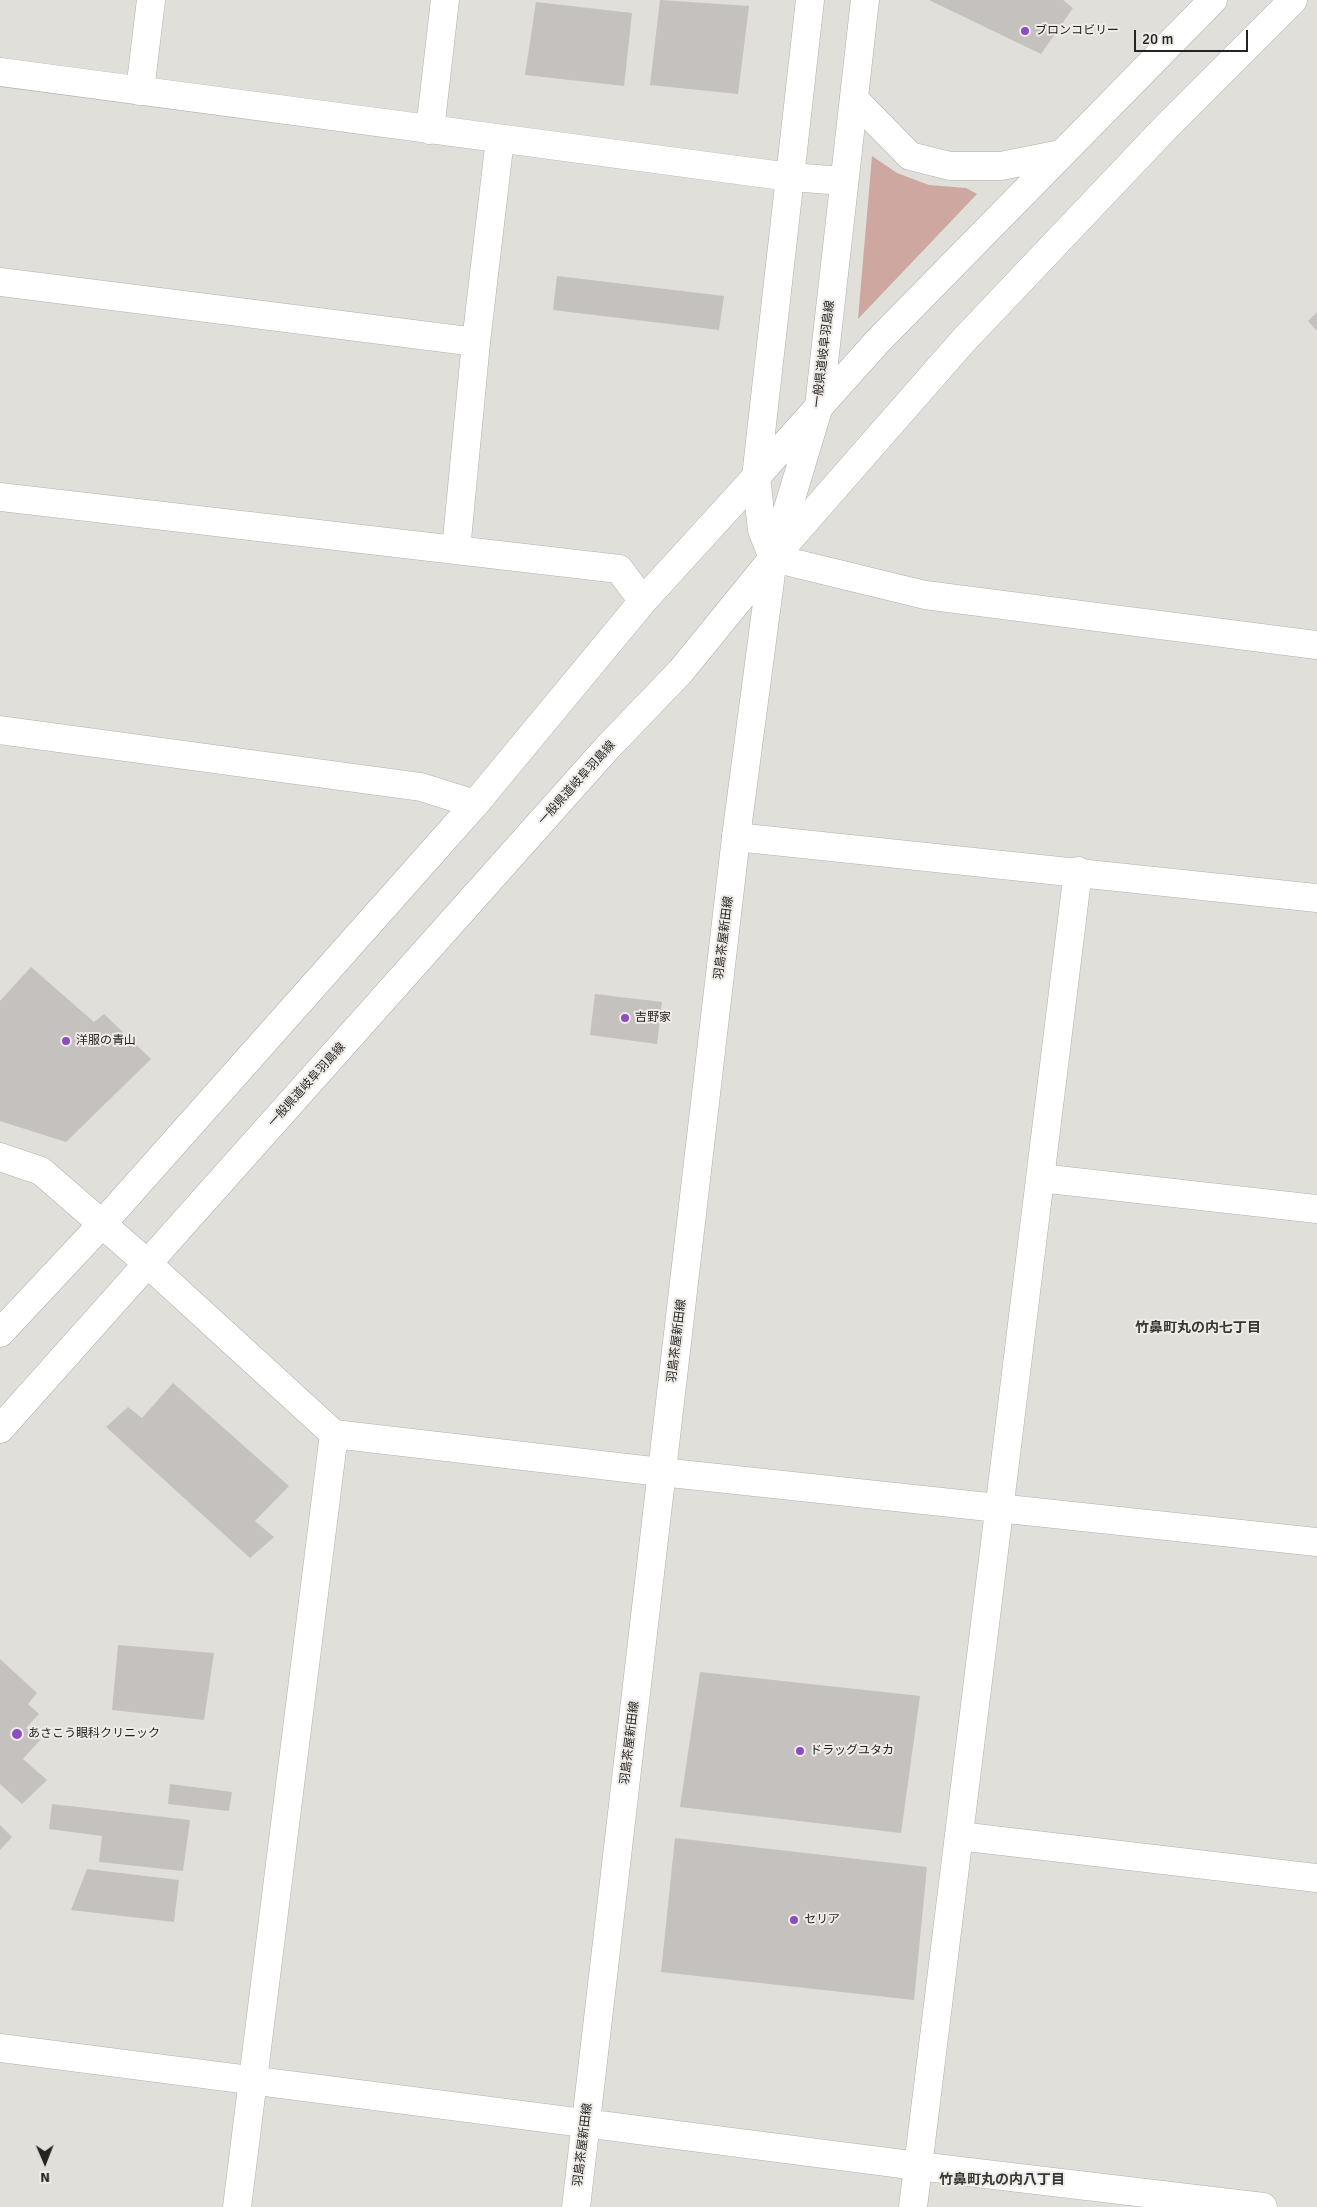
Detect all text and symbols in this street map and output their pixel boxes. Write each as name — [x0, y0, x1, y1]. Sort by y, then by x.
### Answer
scale bar — [1137, 20, 1251, 52]
place label: ブロンコビリー — [1035, 24, 1119, 38]
marker: ブロンコビリー — [1019, 25, 1031, 37]
text: 20 m — [1142, 30, 1173, 48]
street label: 一般県道岐阜羽島線 — [810, 300, 838, 408]
street label: 一般県道岐阜羽島線 — [536, 738, 618, 828]
street label: 羽島茶屋新田線 — [712, 895, 736, 981]
place label: 吉野家 — [635, 1011, 671, 1025]
marker: 吉野家 — [619, 1012, 631, 1024]
place label: 洋服の青山 — [76, 1034, 136, 1048]
marker: 洋服の青山 — [60, 1035, 72, 1047]
street label: 一般県道岐阜羽島線 — [266, 1040, 348, 1130]
street label: 羽島茶屋新田線 — [665, 1298, 689, 1384]
district label: 竹鼻町丸の内七丁目 — [1135, 1320, 1261, 1336]
street label: 羽島茶屋新田線 — [618, 1700, 642, 1786]
marker: あさこう眼科クリニック — [10, 1727, 24, 1741]
place label: あさこう眼科クリニック — [28, 1727, 160, 1741]
place label: ドラッグユタカ — [810, 1744, 894, 1758]
marker: ドラッグユタカ — [794, 1745, 806, 1757]
place label: セリア — [804, 1913, 840, 1927]
marker: セリア — [788, 1914, 800, 1926]
street label: 羽島茶屋新田線 — [571, 2102, 595, 2188]
north arrow — [20, 2137, 70, 2187]
text: N — [40, 2169, 50, 2186]
district label: 竹鼻町丸の内八丁目 — [939, 2172, 1065, 2188]

